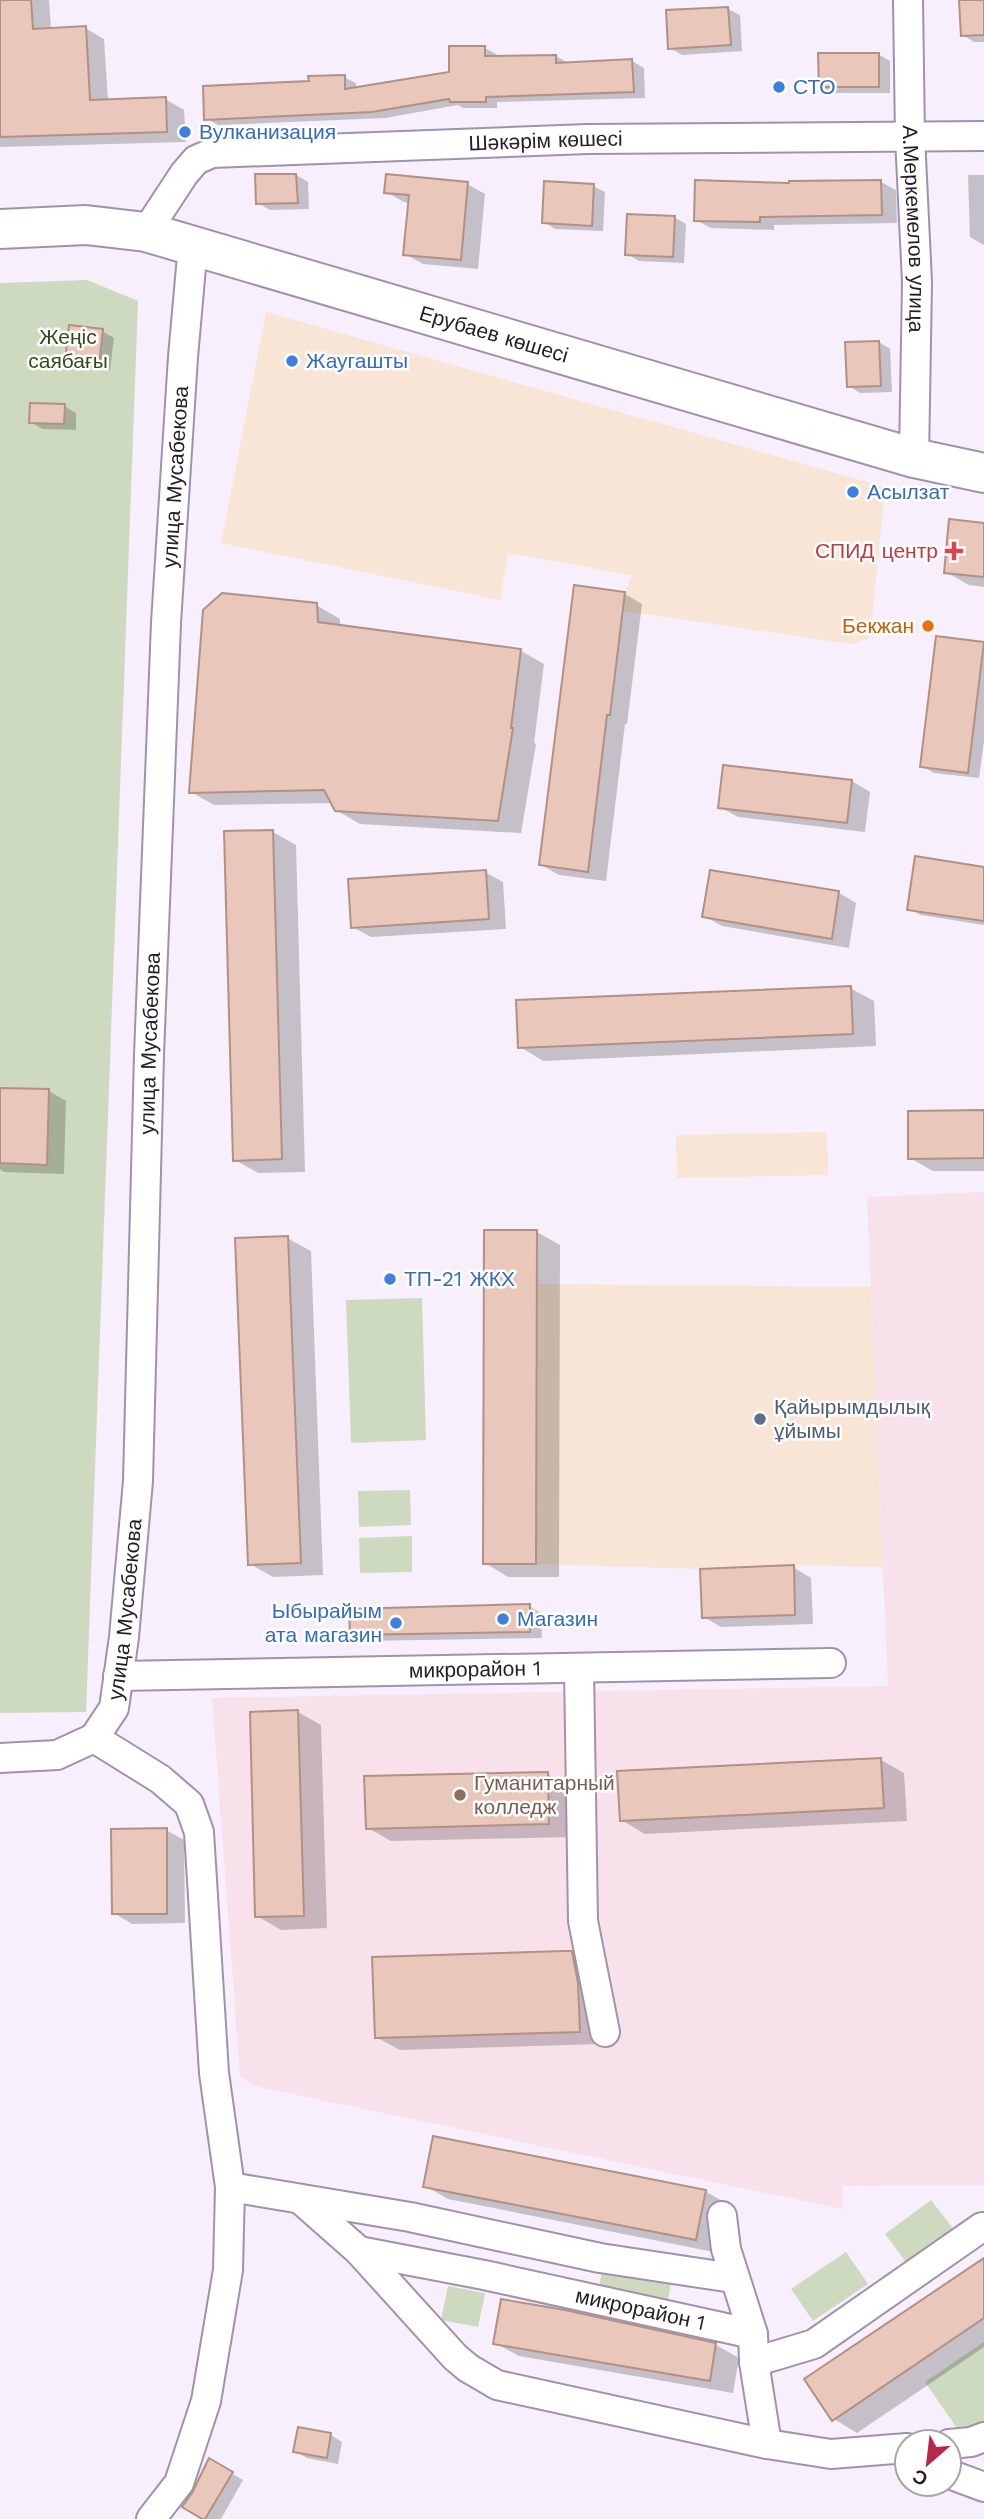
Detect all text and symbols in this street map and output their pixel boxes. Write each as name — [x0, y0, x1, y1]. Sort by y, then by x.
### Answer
place label: СТО — [793, 74, 836, 99]
marker: СТО — [771, 79, 787, 95]
place label: Вулканизация — [199, 119, 336, 144]
marker: Вулканизация — [177, 124, 193, 140]
street label: А.Меркемелов улица — [898, 125, 930, 333]
street label: Шәкәрім көшесі — [468, 126, 623, 155]
street label: Ерубаев көшесі — [416, 300, 571, 368]
park label: Жеңіс саябағы — [28, 324, 108, 373]
place label: Жаугашты — [306, 348, 408, 373]
marker: Жаугашты — [284, 353, 300, 369]
street label: улица Мусабекова — [157, 385, 193, 569]
place label: Асылзат — [867, 479, 950, 504]
marker: Асылзат — [845, 484, 861, 500]
place label: СПИД центр — [815, 538, 938, 563]
marker: СПИД центр — [944, 541, 964, 561]
place label: Бекжан — [842, 613, 914, 638]
marker: Бекжан — [920, 618, 936, 634]
street label: улица Мусабекова — [134, 951, 165, 1135]
place label: ТП-21 ЖКХ — [404, 1266, 515, 1291]
marker: ТП-21 ЖКХ — [382, 1271, 398, 1287]
place label: Қайырымдылық ұйымы — [774, 1394, 931, 1443]
marker: Қайырымдылық ұйымы — [752, 1411, 768, 1427]
street label: улица Мусабекова — [102, 1517, 147, 1702]
place label: Ыбырайым ата магазин — [265, 1598, 382, 1647]
place label: Магазин — [517, 1606, 598, 1631]
marker: Магазин — [495, 1611, 511, 1627]
marker: Ыбырайым ата магазин — [388, 1615, 404, 1631]
street label: микрорайон 1 — [409, 1655, 541, 1683]
place label: Гуманитарный колледж — [474, 1770, 615, 1819]
marker: Гуманитарный колледж — [452, 1787, 468, 1803]
street label: микрорайон 1 — [573, 2282, 708, 2335]
north arrow — [893, 2428, 963, 2498]
text: С — [909, 2464, 932, 2491]

